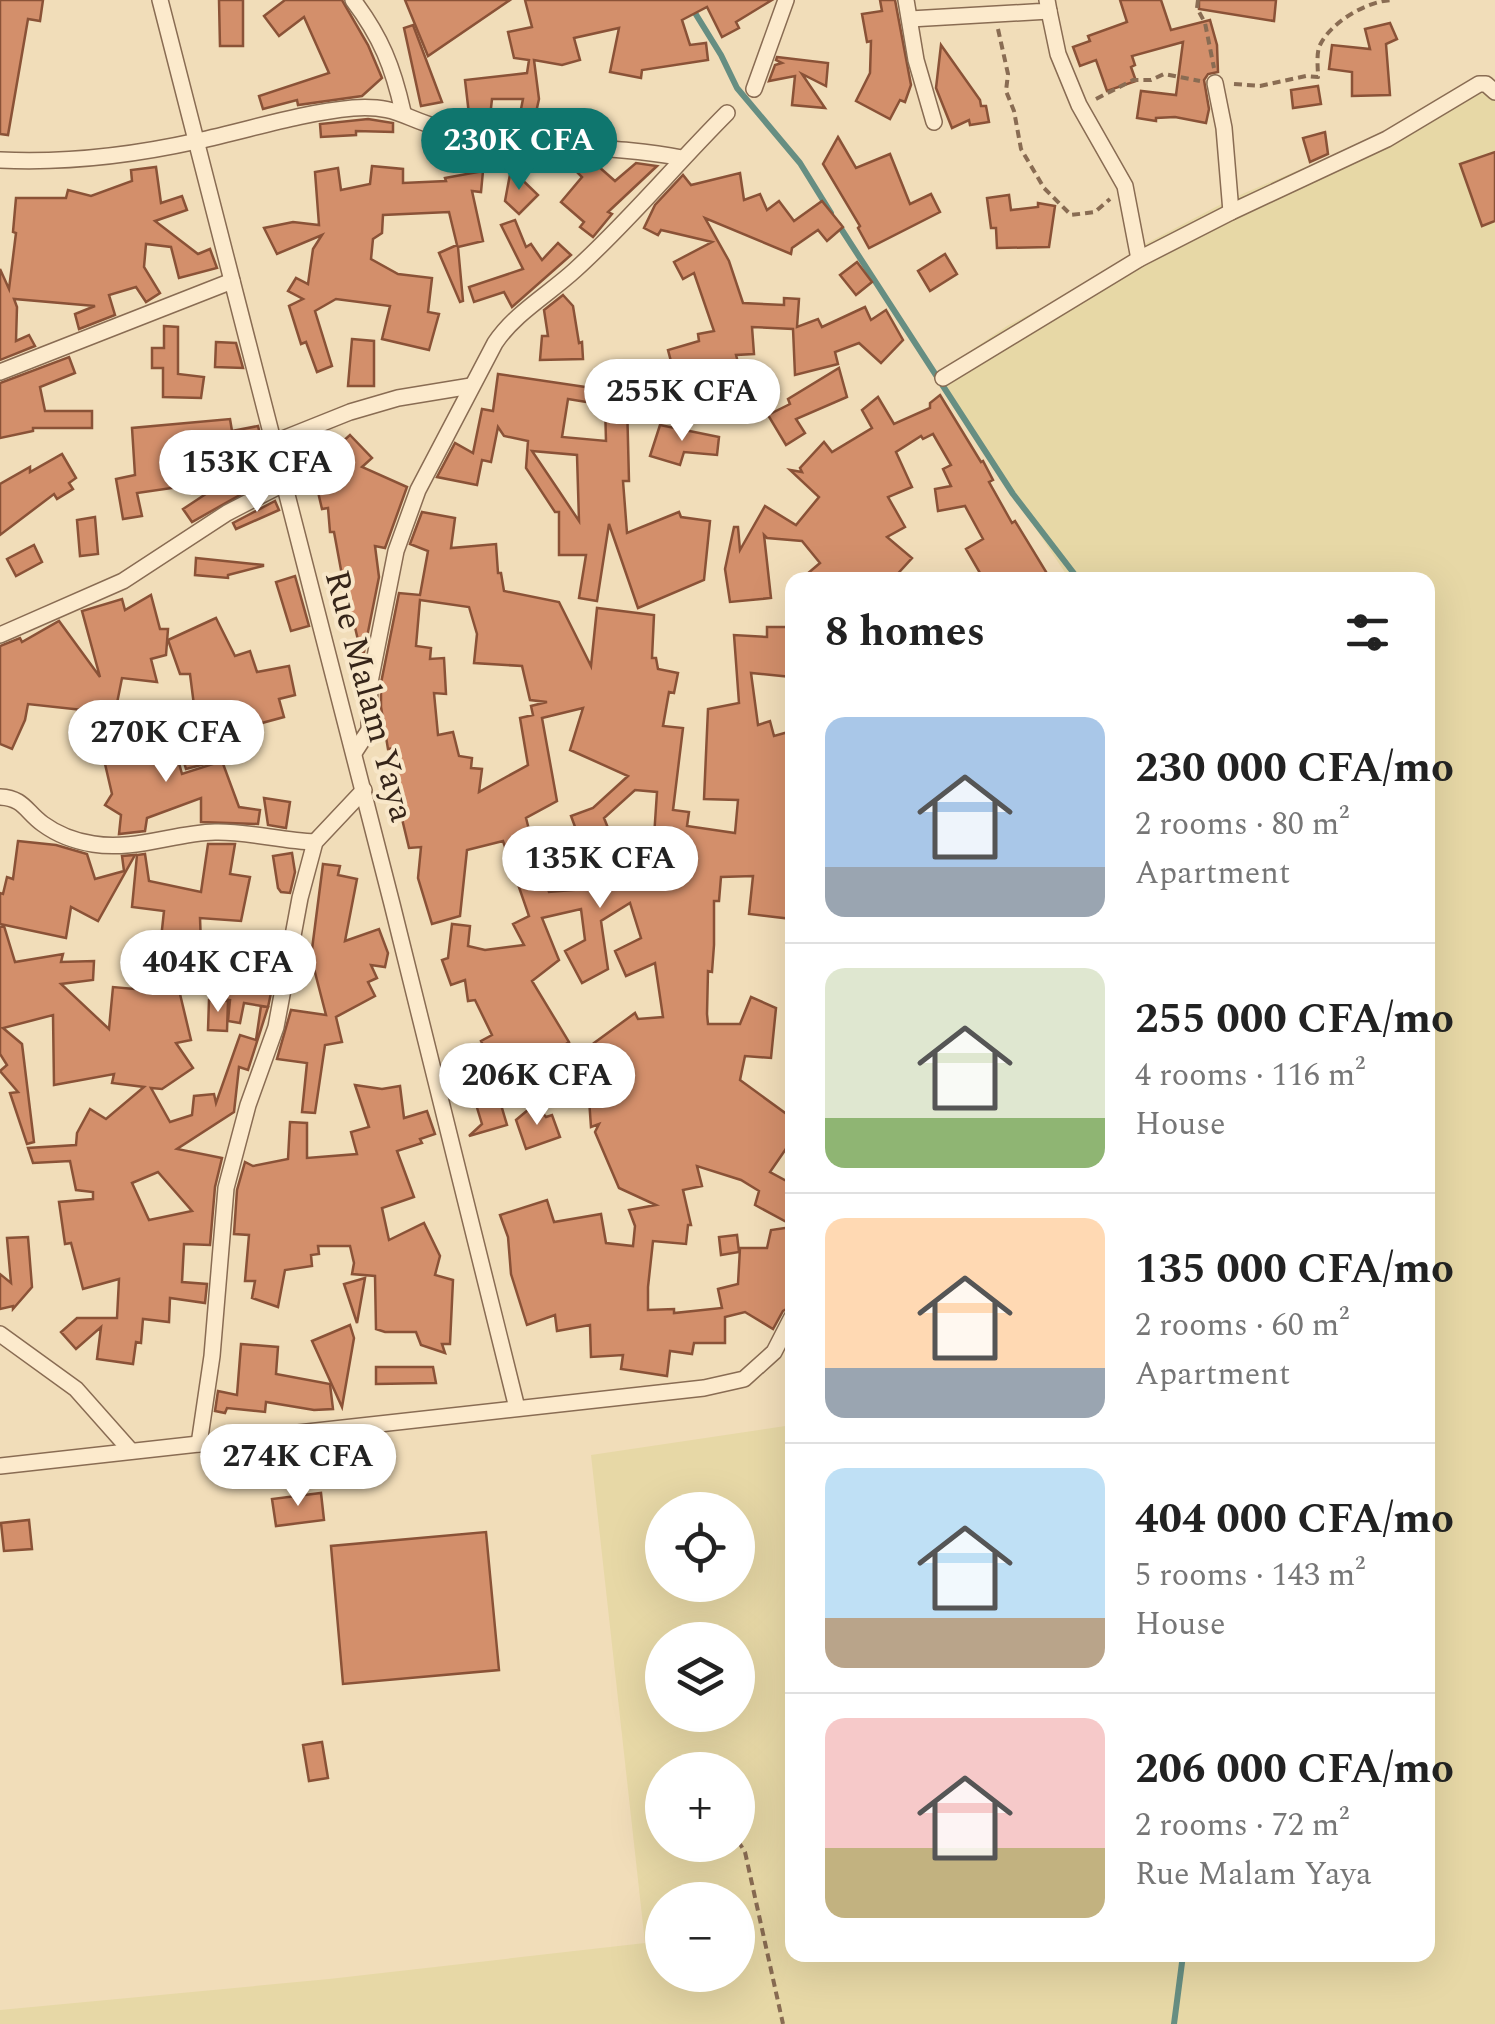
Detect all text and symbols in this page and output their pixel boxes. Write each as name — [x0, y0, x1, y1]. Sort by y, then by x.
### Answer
pin: 230K CFA — [416, 108, 622, 193]
text: 230K CFA — [443, 116, 595, 165]
pin: 255K CFA — [579, 359, 785, 444]
text: 255K CFA — [606, 367, 758, 416]
pin: 153K CFA — [154, 430, 360, 515]
text: 153K CFA — [181, 438, 333, 487]
street label: Rue Malam Yaya — [310, 564, 428, 828]
text: 8 homes — [825, 601, 985, 664]
icon: filters — [1340, 605, 1395, 660]
pin: 270K CFA — [63, 700, 269, 785]
text: 270K CFA — [90, 708, 242, 757]
text: 230 000 CFA/mo — [1135, 737, 1454, 800]
icon: home — [905, 757, 1025, 877]
text: 2 rooms · 80 m² — [1135, 800, 1349, 849]
pin: 135K CFA — [497, 826, 703, 911]
text: 135K CFA — [524, 834, 676, 883]
text: Apartment — [1135, 849, 1290, 898]
pin: 404K CFA — [115, 930, 321, 1015]
text: 404K CFA — [142, 938, 294, 987]
text: 255 000 CFA/mo — [1135, 988, 1454, 1051]
icon: home — [905, 1008, 1025, 1128]
pin: 206K CFA — [434, 1043, 640, 1128]
text: 206K CFA — [461, 1051, 613, 1100]
text: 4 rooms · 116 m² — [1135, 1051, 1365, 1100]
text: House — [1135, 1100, 1225, 1149]
text: 135 000 CFA/mo — [1135, 1238, 1454, 1301]
icon: home — [905, 1258, 1025, 1378]
text: 2 rooms · 60 m² — [1135, 1301, 1349, 1350]
text: Apartment — [1135, 1350, 1290, 1399]
pin: 274K CFA — [195, 1424, 401, 1509]
text: 274K CFA — [222, 1432, 374, 1481]
text: 404 000 CFA/mo — [1135, 1488, 1454, 1551]
map controls — [645, 1492, 755, 1992]
button: locate — [645, 1492, 755, 1602]
icon: home — [905, 1508, 1025, 1628]
text: 5 rooms · 143 m² — [1135, 1551, 1365, 1600]
text: House — [1135, 1600, 1225, 1649]
button: layers — [645, 1622, 755, 1732]
text: 206 000 CFA/mo — [1135, 1738, 1454, 1801]
button: + — [645, 1752, 755, 1862]
icon: home — [905, 1758, 1025, 1878]
text: 2 rooms · 72 m² — [1135, 1801, 1349, 1850]
text: Rue Malam Yaya — [1135, 1850, 1372, 1899]
button: − — [645, 1882, 755, 1992]

